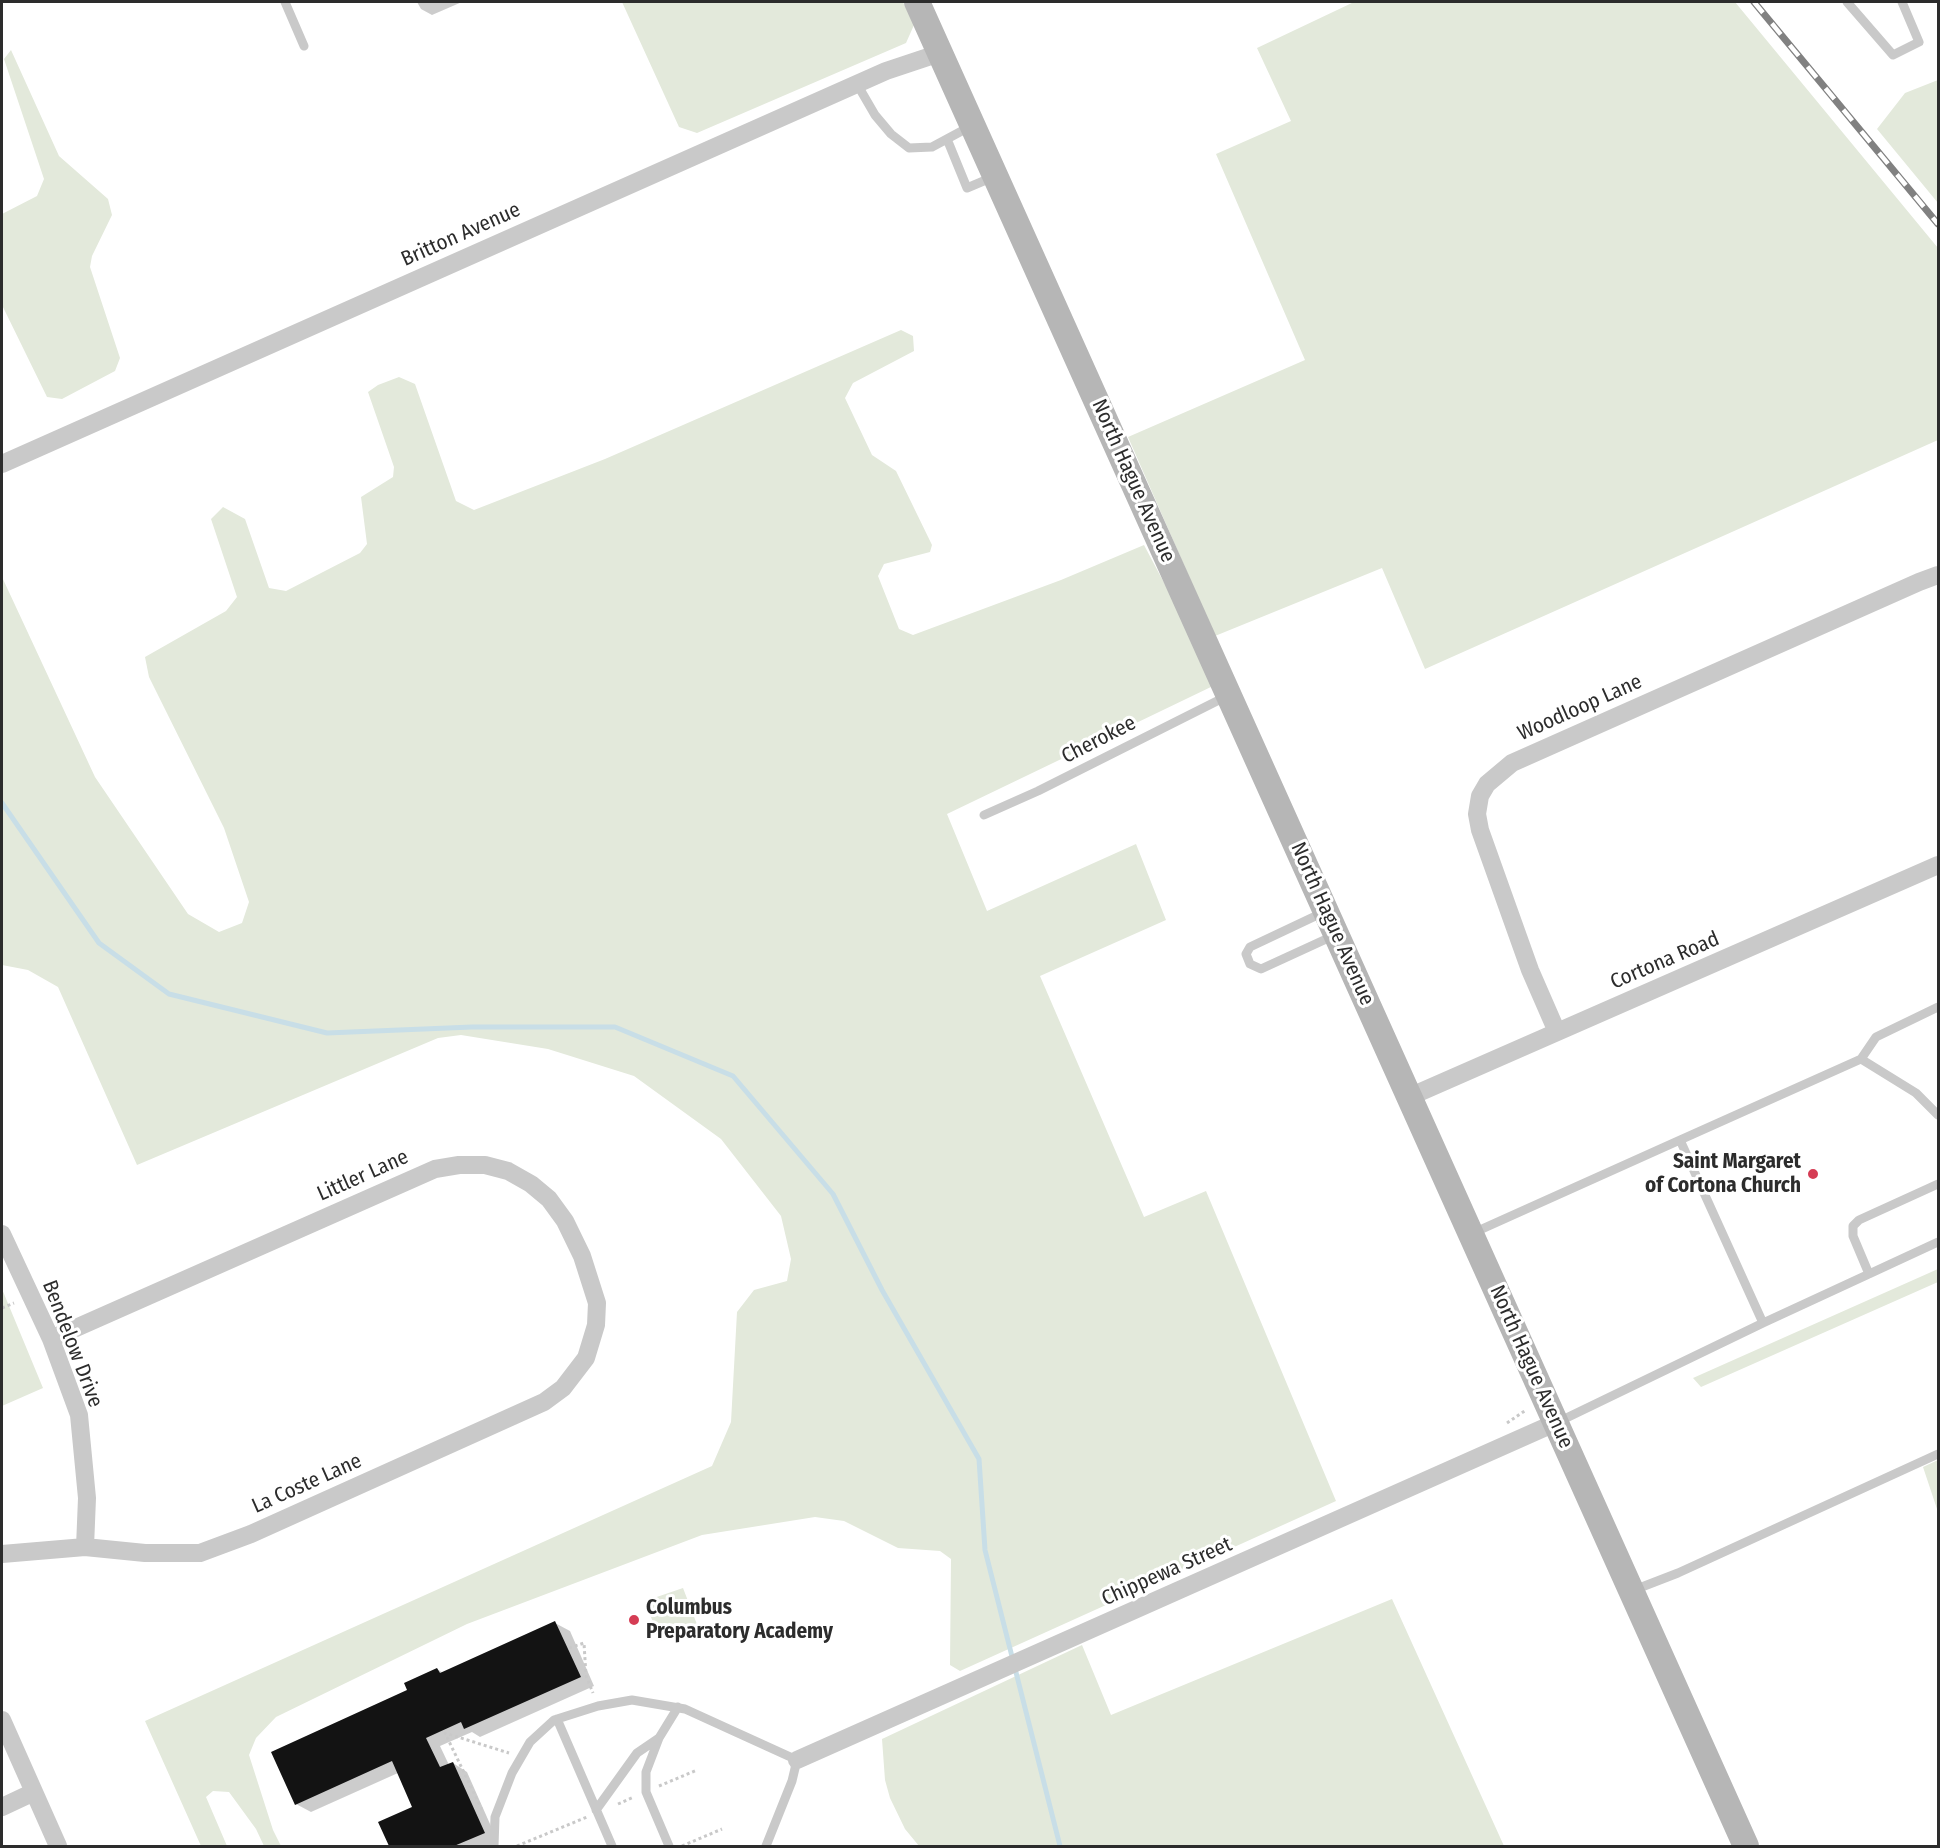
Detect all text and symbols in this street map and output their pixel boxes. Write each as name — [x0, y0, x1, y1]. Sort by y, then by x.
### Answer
street label: Britton Avenue — [398, 198, 524, 272]
street label: North Hague Avenue — [1086, 396, 1180, 566]
street label: Woodloop Lane — [1514, 669, 1646, 747]
street label: Cherokee — [1058, 711, 1140, 769]
street label: North Hague Avenue — [1285, 839, 1379, 1009]
street label: Cortona Road — [1607, 927, 1723, 995]
street label: Littler Lane — [314, 1145, 412, 1207]
place label: Saint Margaret of Cortona Church — [1645, 1149, 1801, 1199]
marker: Saint Margaret of Cortona Church — [1806, 1167, 1820, 1181]
street label: Bendelow Drive — [36, 1277, 108, 1411]
street label: North Hague Avenue — [1484, 1282, 1578, 1452]
street label: La Coste Lane — [248, 1449, 366, 1519]
street label: Chippewa Street — [1098, 1532, 1236, 1612]
place label: Columbus Preparatory Academy — [646, 1595, 833, 1645]
marker: Columbus Preparatory Academy — [627, 1613, 641, 1627]

